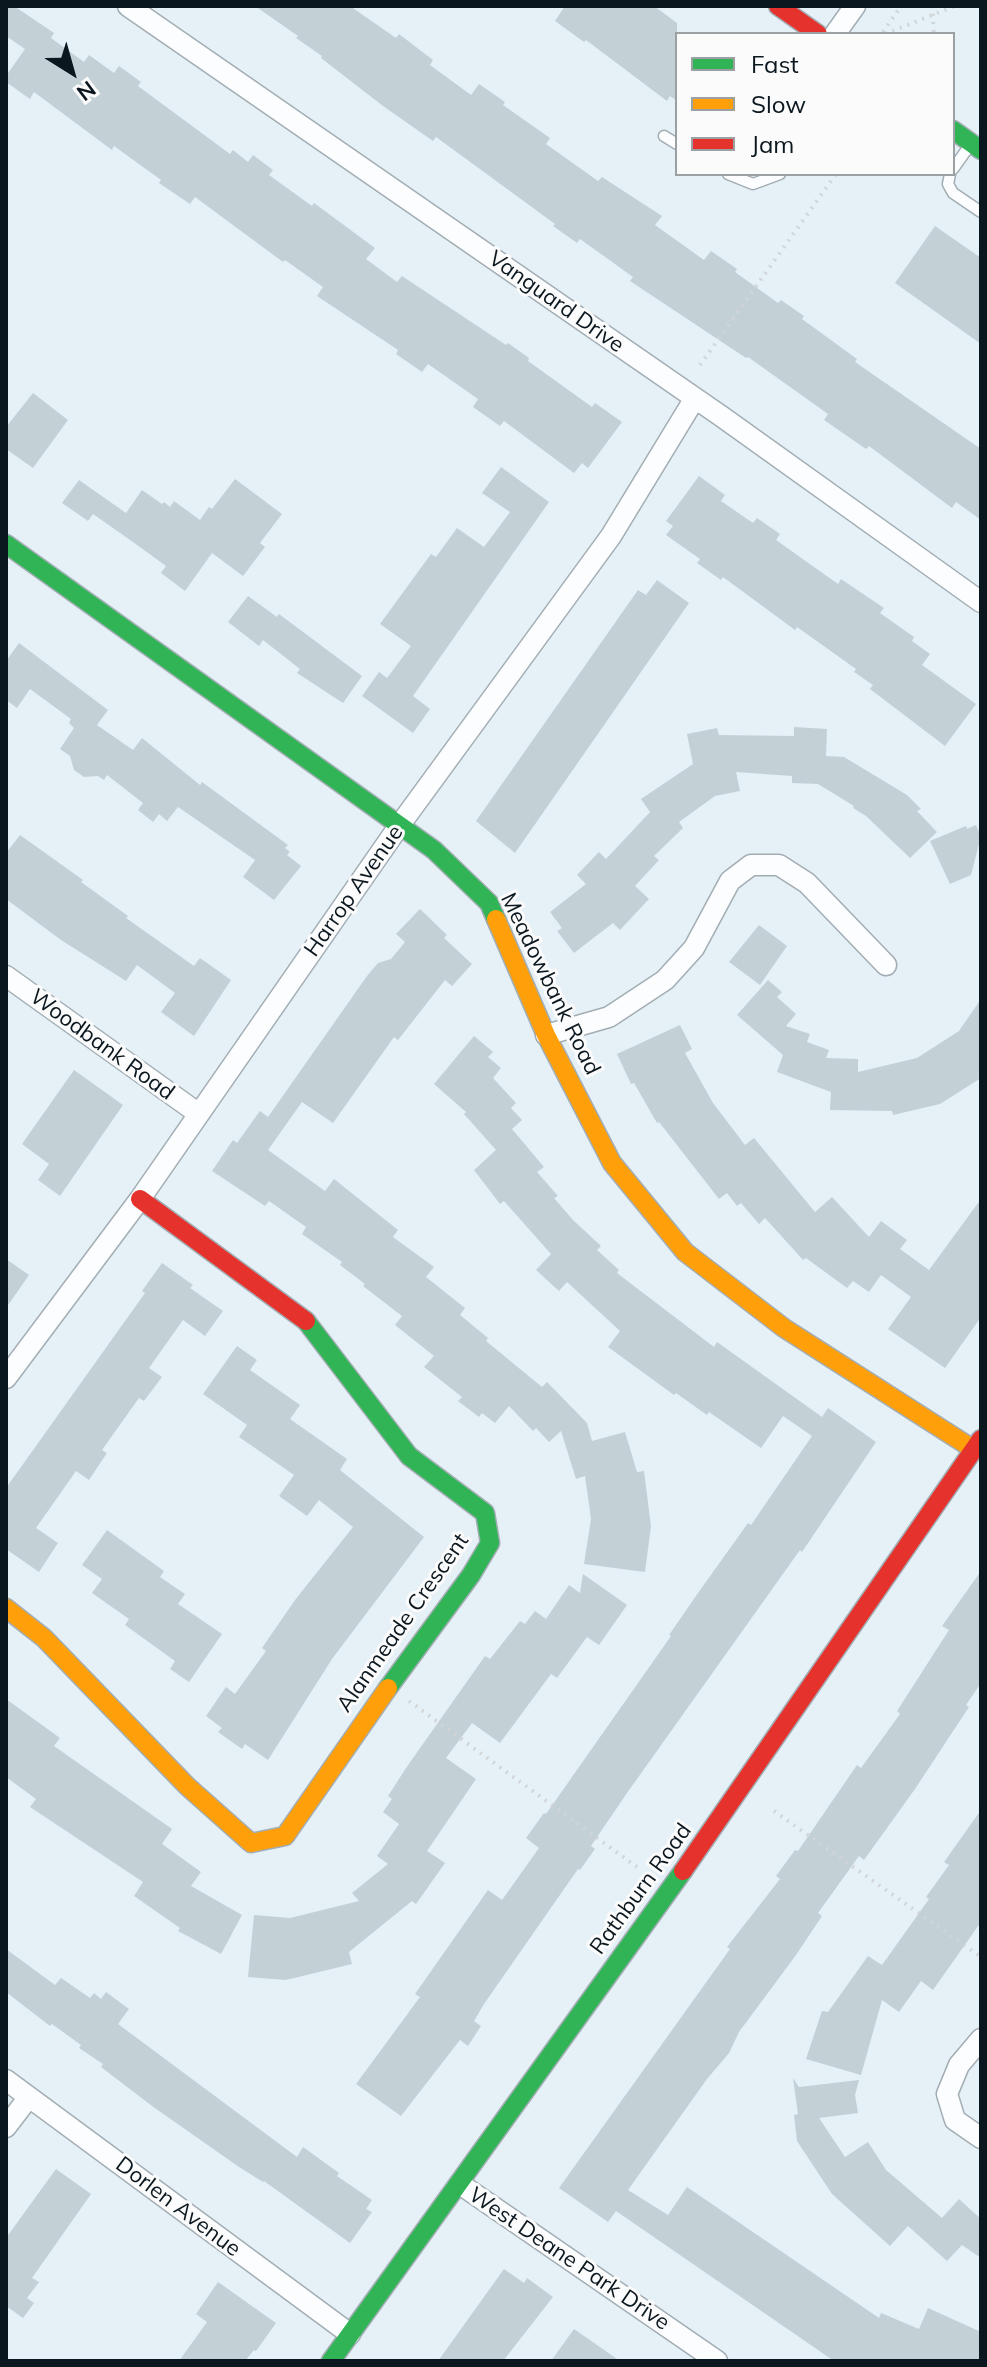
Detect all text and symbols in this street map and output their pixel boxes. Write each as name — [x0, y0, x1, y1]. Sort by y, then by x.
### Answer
north arrow — [32, 32, 112, 112]
legend — [675, 32, 955, 176]
text: Fast — [751, 49, 799, 79]
text: N — [71, 75, 102, 107]
text: Slow — [751, 89, 806, 119]
text: Jam — [751, 129, 794, 159]
street label: Vanguard Drive — [483, 246, 629, 358]
street label: Harrop Avenue — [299, 820, 409, 962]
street label: Meadowbank Road — [495, 889, 605, 1079]
street label: Woodbank Road — [25, 984, 179, 1106]
street label: Alanmeade Crescent — [331, 1529, 475, 1717]
street label: Rathburn Road — [585, 1818, 697, 1960]
street label: Dorlen Avenue — [110, 2151, 246, 2263]
street label: West Deane Park Drive — [463, 2182, 675, 2336]

